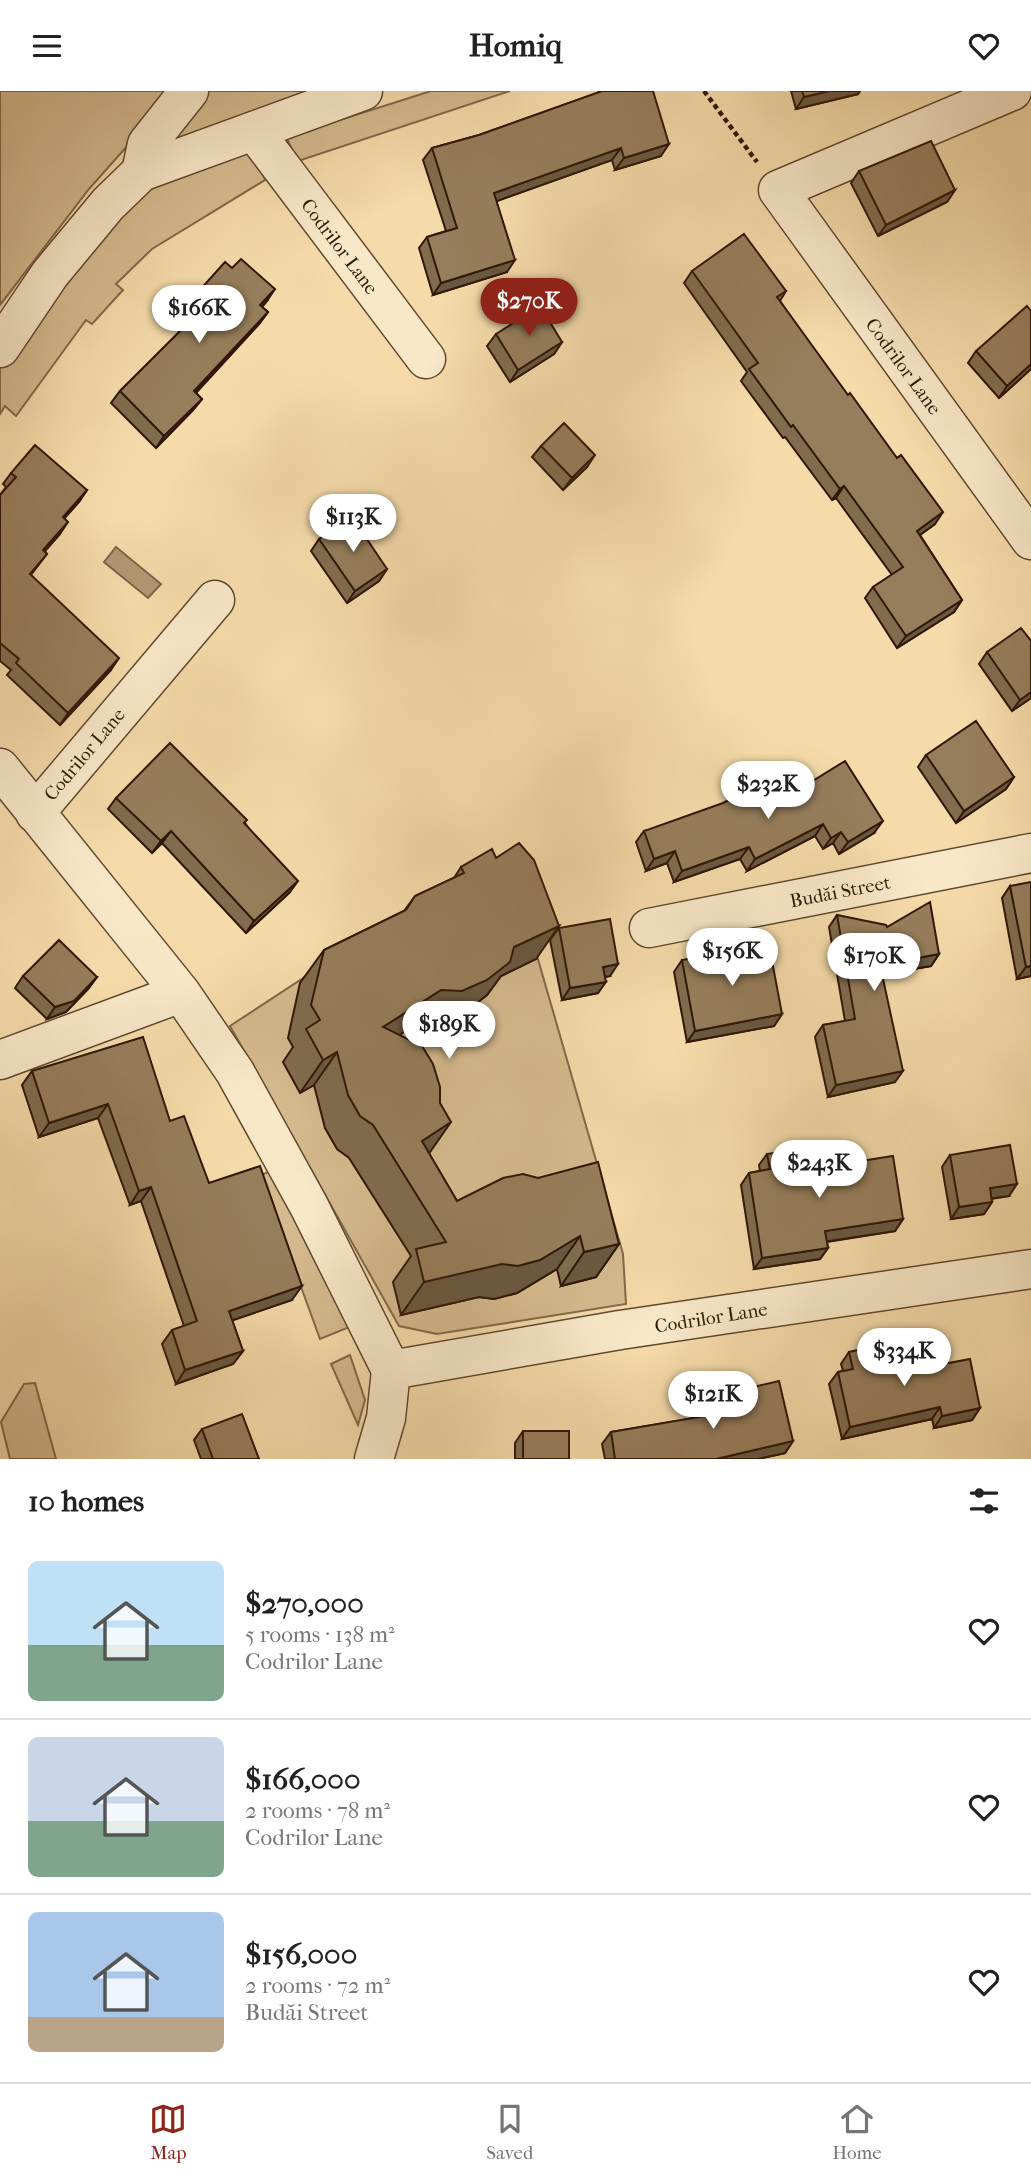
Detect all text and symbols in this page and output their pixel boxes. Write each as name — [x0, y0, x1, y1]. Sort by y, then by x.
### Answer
icon: menu — [28, 27, 66, 65]
text: Homiq — [469, 27, 562, 64]
icon: heart — [965, 27, 1003, 65]
street label: Codrilor Lane — [296, 195, 382, 299]
pin: $270K — [480, 279, 578, 338]
pin: $166K — [150, 285, 248, 345]
text: $270K — [497, 287, 561, 314]
text: $166K — [168, 294, 230, 321]
street label: Codrilor Lane — [861, 314, 946, 419]
pin: $113K — [304, 495, 402, 554]
text: $113K — [325, 503, 381, 530]
street label: Codrilor Lane — [40, 704, 130, 805]
pin: $232K — [719, 761, 817, 821]
text: $232K — [737, 770, 799, 797]
street label: Budăi Street — [788, 871, 893, 913]
pin: $156K — [683, 929, 781, 988]
pin: $170K — [825, 933, 923, 993]
text: $156K — [702, 937, 762, 964]
text: $170K — [843, 942, 905, 969]
pin: $189K — [400, 1002, 498, 1061]
text: $189K — [418, 1010, 480, 1037]
pin: $243K — [770, 1141, 868, 1200]
text: $243K — [787, 1149, 851, 1176]
street label: Codrilor Lane — [653, 1298, 769, 1338]
pin: $334K — [855, 1329, 953, 1388]
text: $334K — [873, 1337, 935, 1364]
pin: $121K — [664, 1371, 762, 1431]
text: $121K — [684, 1380, 742, 1407]
icon: filters — [965, 1482, 1003, 1520]
text: 10 homes — [28, 1484, 144, 1519]
text: $270,000 — [245, 1586, 364, 1621]
icon: home — [84, 1589, 168, 1673]
icon: heart — [965, 1612, 1003, 1650]
text: 5 rooms · 138 m² — [245, 1621, 395, 1648]
text: Codrilor Lane — [245, 1648, 383, 1675]
text: $166,000 — [245, 1762, 360, 1797]
icon: home — [84, 1765, 168, 1849]
icon: heart — [965, 1788, 1003, 1826]
text: 2 rooms · 78 m² — [245, 1797, 390, 1824]
text: Codrilor Lane — [245, 1824, 383, 1851]
text: $156,000 — [245, 1937, 357, 1972]
icon: home — [84, 1940, 168, 2024]
icon: heart — [965, 1963, 1003, 2001]
text: 2 rooms · 72 m² — [245, 1972, 390, 1999]
text: Budăi Street — [245, 1999, 368, 2026]
tab: Map — [149, 2100, 187, 2164]
tab: Saved — [486, 2100, 533, 2164]
tab: Home — [832, 2100, 882, 2164]

